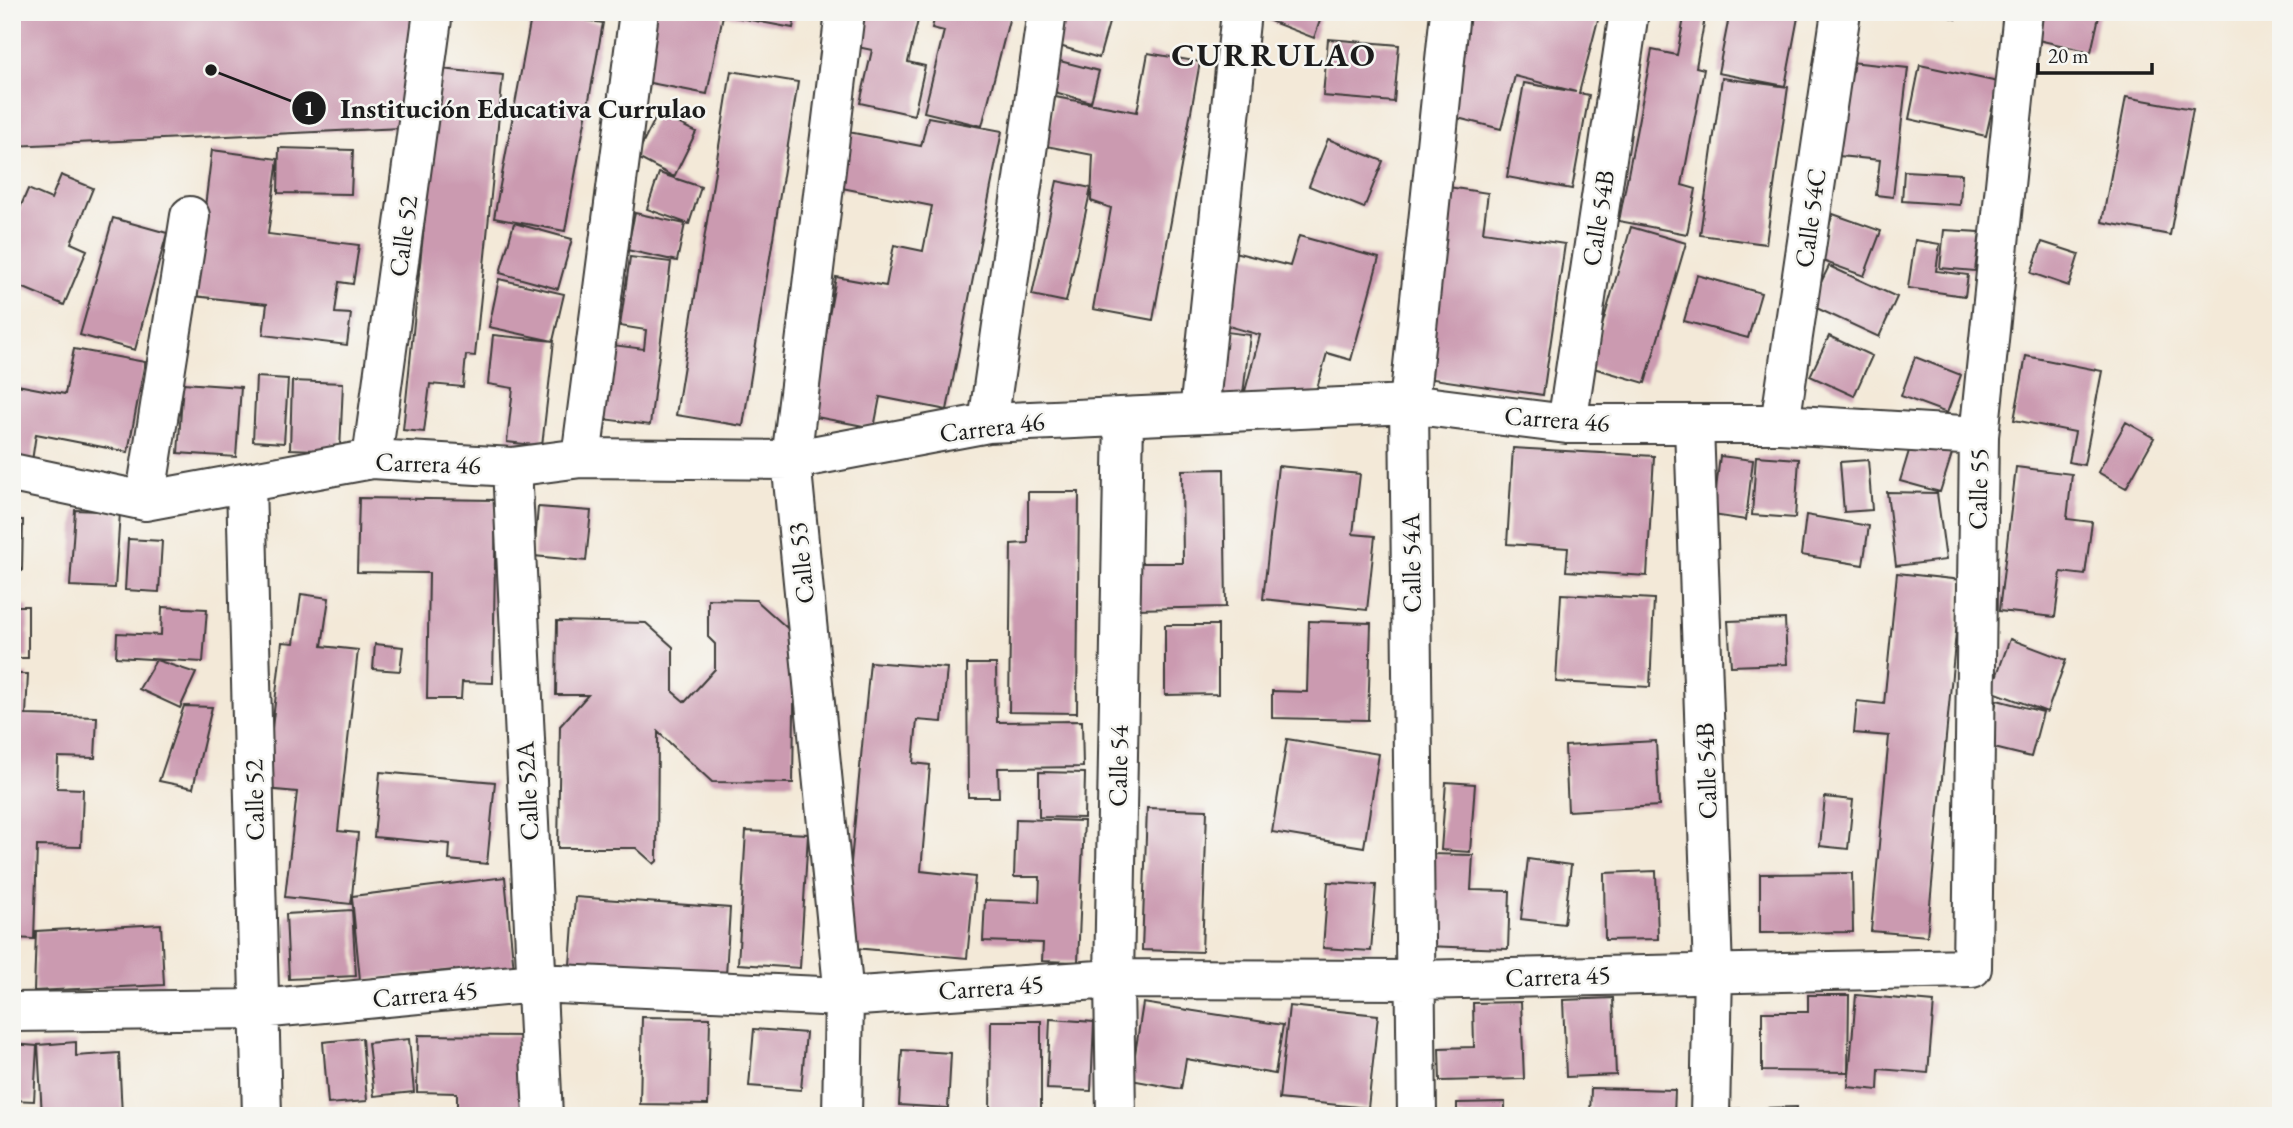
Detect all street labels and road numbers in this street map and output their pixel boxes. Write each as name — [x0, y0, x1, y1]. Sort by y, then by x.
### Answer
street label: Calle 54C — [1786, 166, 1834, 270]
street label: Calle 54B — [1574, 167, 1622, 269]
street label: Calle 52 — [380, 193, 426, 279]
street label: Carrera 46 — [1503, 398, 1611, 440]
street label: Carrera 46 — [938, 404, 1046, 450]
street label: Carrera 46 — [375, 444, 481, 482]
street label: Calle 55 — [1960, 448, 1996, 530]
street label: Calle 54A — [1393, 512, 1429, 613]
street label: Calle 53 — [780, 521, 822, 605]
street label: Calle 54B — [1687, 722, 1725, 820]
street label: Calle 54 — [1100, 724, 1136, 807]
street label: Calle 52A — [507, 739, 547, 842]
street label: Calle 52 — [236, 758, 272, 841]
street label: Carrera 45 — [1505, 957, 1611, 995]
street label: Carrera 45 — [937, 966, 1045, 1008]
street label: Carrera 45 — [371, 972, 479, 1016]

